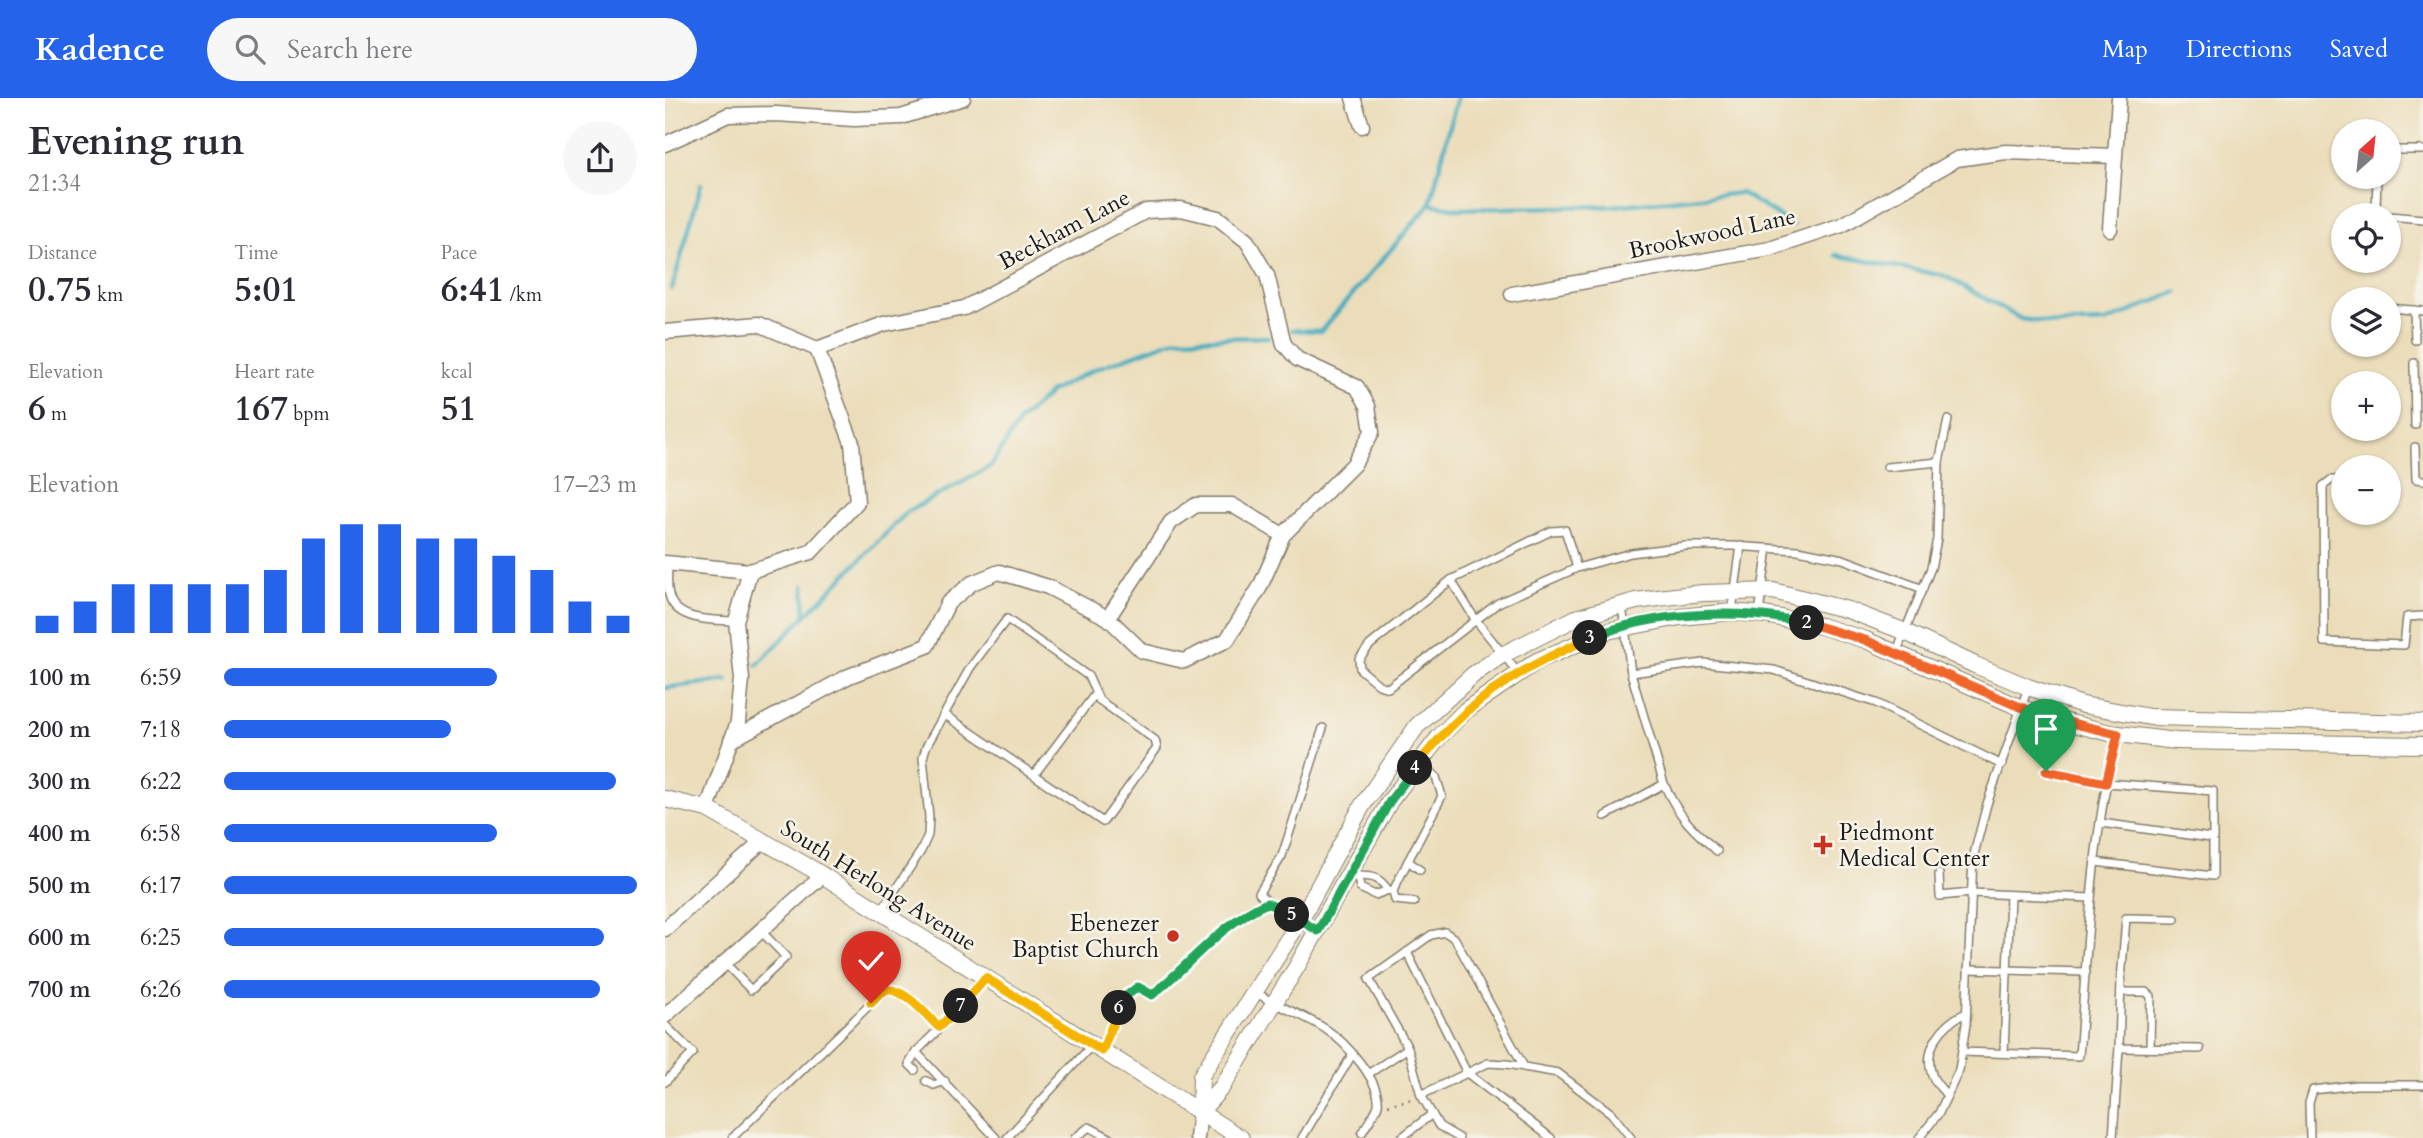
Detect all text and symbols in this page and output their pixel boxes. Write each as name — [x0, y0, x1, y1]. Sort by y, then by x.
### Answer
search box — [207, 18, 697, 81]
text: Kadence — [35, 27, 165, 72]
icon: search — [231, 30, 269, 68]
text: Search here — [287, 32, 413, 67]
text: Map — [2102, 33, 2148, 66]
text: Directions — [2186, 33, 2292, 66]
text: Saved — [2330, 33, 2388, 66]
text: Evening run — [28, 116, 244, 168]
north arrow — [2331, 119, 2401, 189]
map controls — [2331, 119, 2401, 525]
button: share — [563, 121, 637, 195]
text: 21:34 — [28, 168, 81, 199]
street label: Beckham Lane — [993, 182, 1135, 277]
street label: Brookwood Lane — [1626, 201, 1799, 266]
button: locate — [2331, 203, 2401, 273]
text: Distance — [28, 240, 97, 266]
text: Time — [234, 240, 278, 266]
text: Pace — [441, 240, 477, 266]
text: 0.75 — [28, 266, 92, 314]
text: 5:01 — [234, 266, 298, 314]
text: 6:41 — [441, 266, 505, 314]
text: km — [92, 282, 123, 308]
text: /km — [505, 282, 542, 308]
button: layers — [2331, 287, 2401, 357]
text: Elevation — [28, 359, 103, 385]
text: Heart rate — [234, 359, 315, 385]
text: kcal — [441, 359, 473, 385]
button: + — [2331, 371, 2401, 441]
text: 6 — [28, 385, 46, 433]
text: 167 — [234, 385, 288, 433]
text: 51 — [441, 385, 477, 433]
text: m — [46, 401, 67, 427]
text: bpm — [288, 401, 330, 427]
button: − — [2331, 455, 2401, 525]
text: Elevation — [28, 469, 119, 500]
text: 17–23 m — [552, 469, 637, 500]
pin: 2 — [1789, 606, 1825, 640]
text: 2 — [1802, 609, 1811, 635]
pin: 3 — [1573, 620, 1607, 656]
text: 3 — [1585, 624, 1594, 650]
text: 100 m — [28, 662, 91, 693]
text: 6:59 — [140, 662, 181, 693]
pin — [2016, 699, 2076, 771]
icon: arrive — [2027, 710, 2065, 748]
text: 200 m — [28, 714, 91, 745]
text: 7:18 — [140, 714, 181, 745]
pin: 4 — [1397, 750, 1433, 786]
text: 4 — [1410, 754, 1419, 780]
text: 300 m — [28, 766, 91, 797]
text: 6:22 — [140, 766, 181, 797]
street label: South Herlong Avenue — [775, 812, 983, 958]
place label: Piedmont Medical Center — [1839, 817, 1990, 874]
text: 400 m — [28, 818, 91, 849]
text: 6:58 — [140, 818, 181, 849]
marker: Piedmont Medical Center — [1813, 835, 1833, 855]
text: 500 m — [28, 870, 91, 901]
text: 6:17 — [140, 870, 181, 901]
pin: 5 — [1275, 898, 1309, 932]
text: 5 — [1287, 901, 1296, 927]
place label: Ebenezer Baptist Church — [1012, 908, 1160, 965]
text: 600 m — [28, 922, 91, 953]
text: 6:25 — [140, 922, 181, 953]
marker: Ebenezer Baptist Church — [1165, 928, 1181, 944]
pin — [841, 931, 901, 1003]
icon: check — [852, 942, 890, 980]
text: 700 m — [28, 974, 91, 1005]
text: 6:26 — [140, 974, 181, 1005]
pin: 7 — [943, 988, 979, 1024]
pin: 6 — [1101, 990, 1137, 1026]
text: 7 — [956, 992, 965, 1018]
text: 6 — [1114, 994, 1123, 1020]

